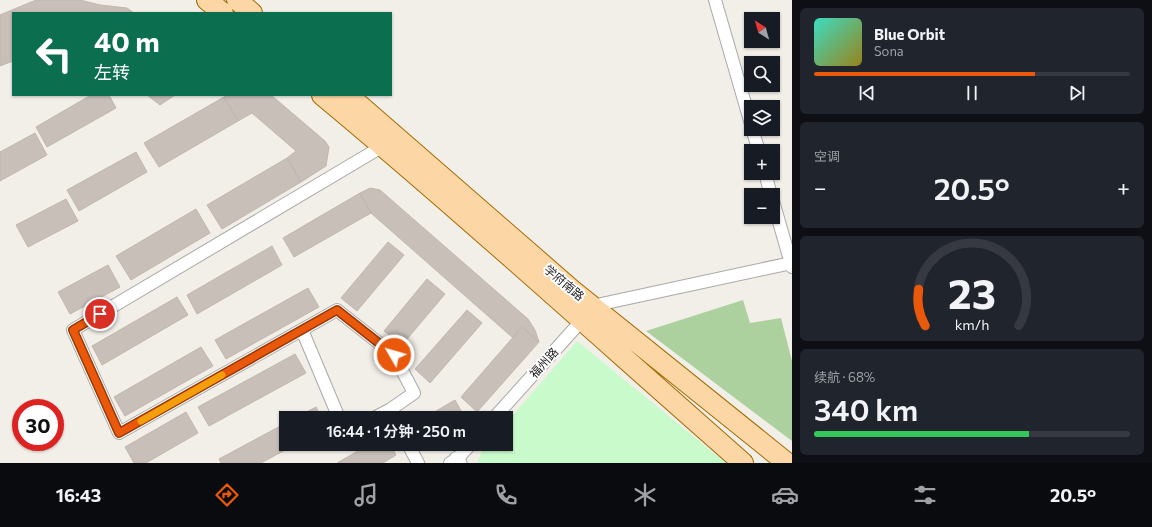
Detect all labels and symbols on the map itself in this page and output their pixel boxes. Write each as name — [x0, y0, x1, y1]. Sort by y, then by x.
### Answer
north arrow — [744, 12, 780, 48]
street label: 学府南路 — [542, 261, 588, 303]
pin — [83, 297, 117, 331]
position arrow — [373, 334, 415, 376]
street label: 福州路 — [526, 344, 561, 380]
speed limit sign: 30 — [12, 399, 64, 451]

